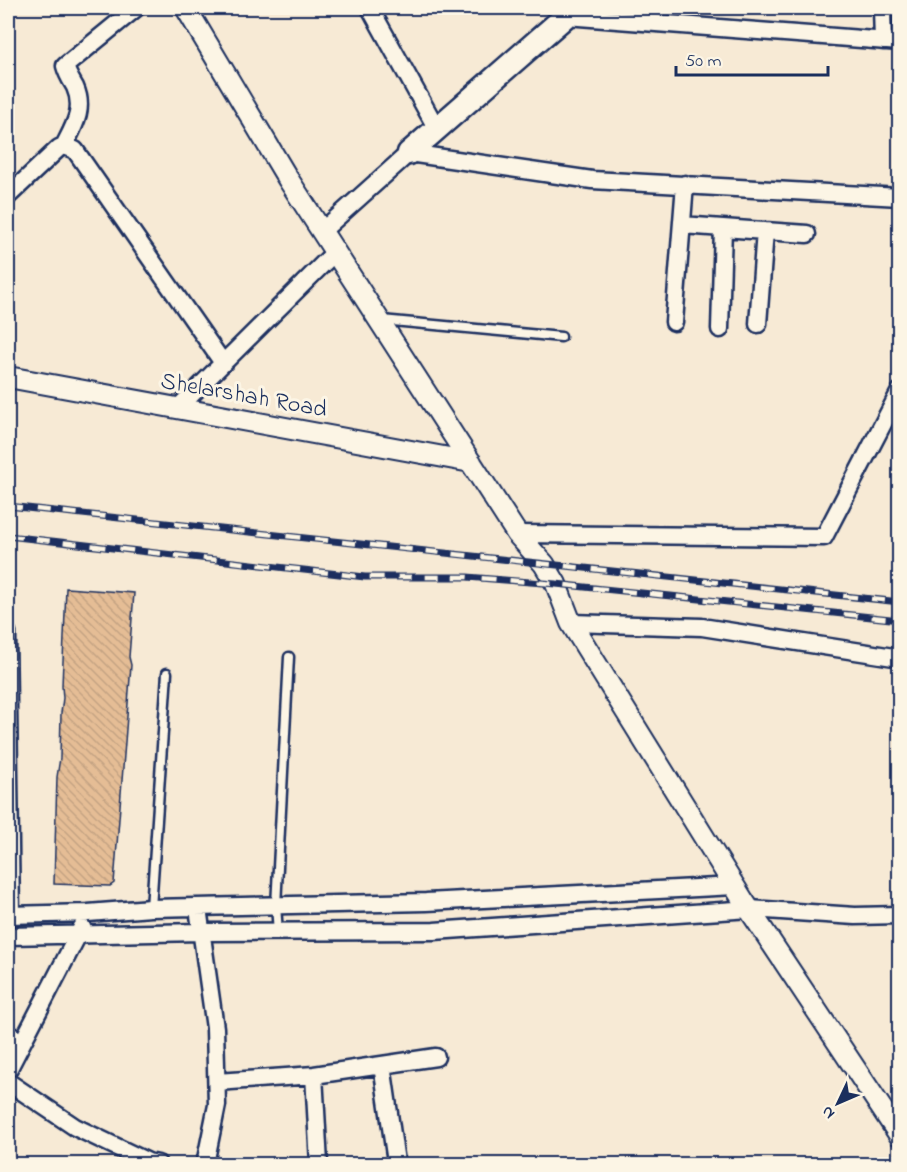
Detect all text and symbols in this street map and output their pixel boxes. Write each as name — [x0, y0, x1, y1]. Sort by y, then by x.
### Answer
scale bar — [676, 39, 828, 77]
text: 50 m — [685, 49, 722, 75]
street label: Shelarshah Road — [158, 365, 330, 428]
north arrow — [808, 1073, 868, 1133]
text: N — [816, 1100, 841, 1124]

